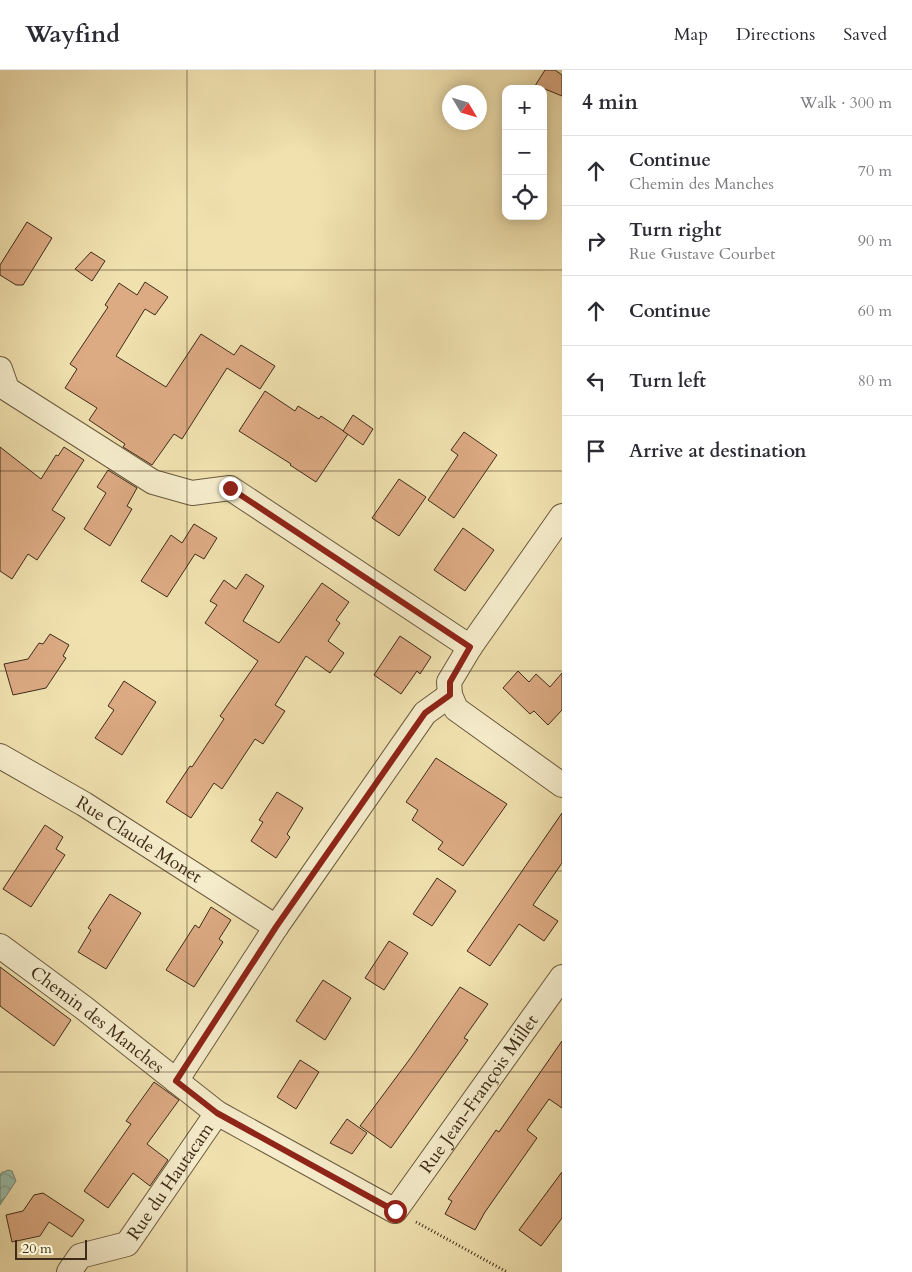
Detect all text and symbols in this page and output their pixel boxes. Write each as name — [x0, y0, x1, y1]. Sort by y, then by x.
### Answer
text: Wayfind — [25, 18, 120, 51]
text: Map — [674, 22, 708, 47]
text: Directions — [736, 22, 815, 47]
text: Saved — [843, 22, 887, 47]
north arrow — [442, 85, 487, 130]
map controls — [502, 85, 547, 220]
button: + — [502, 85, 547, 130]
text: 4 min — [582, 88, 638, 117]
text: Walk · 300 m — [800, 92, 892, 114]
button: − — [502, 130, 547, 175]
text: Continue — [629, 147, 711, 173]
icon: ahead — [582, 157, 610, 185]
text: 70 m — [858, 160, 892, 182]
text: Chemin des Manches — [629, 173, 774, 195]
button: locate — [502, 175, 547, 220]
text: Turn right — [629, 217, 721, 243]
icon: right — [582, 227, 610, 255]
text: 90 m — [858, 230, 892, 252]
text: Rue Gustave Courbet — [629, 243, 775, 265]
icon: ahead — [582, 297, 610, 325]
text: Continue — [629, 298, 711, 324]
text: 60 m — [858, 300, 892, 322]
icon: left — [582, 367, 610, 395]
text: Turn left — [629, 368, 706, 394]
text: 80 m — [858, 370, 892, 392]
icon: arrive — [582, 437, 610, 465]
text: Arrive at destination — [629, 438, 806, 464]
route end — [219, 477, 242, 500]
street label: Rue Claude Monet — [71, 790, 207, 889]
street label: Chemin des Manches — [25, 960, 169, 1080]
street label: Rue Jean-François Millet — [414, 1009, 544, 1179]
street label: Rue du Hautacam — [121, 1117, 220, 1245]
route start — [384, 1200, 407, 1223]
scale bar — [15, 1237, 88, 1260]
text: 20 m — [22, 1239, 52, 1258]

